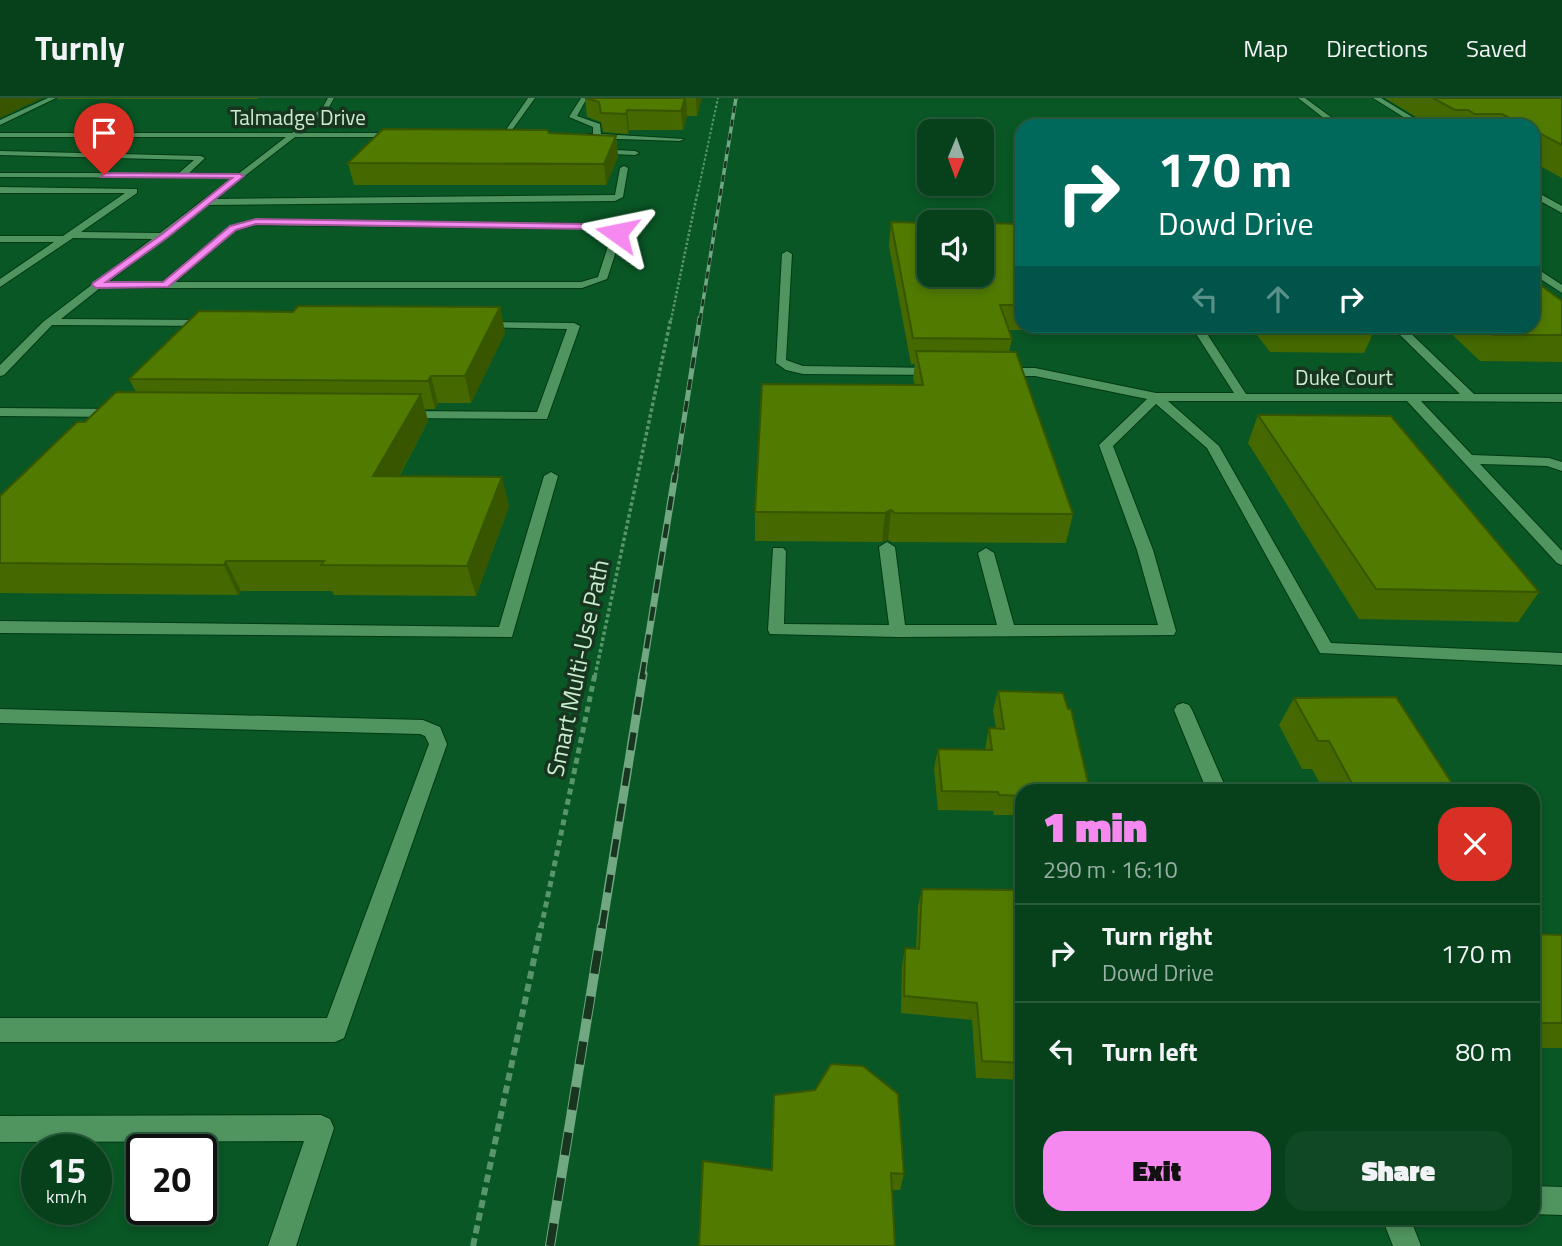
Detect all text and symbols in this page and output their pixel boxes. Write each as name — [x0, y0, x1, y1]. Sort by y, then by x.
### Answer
text: Turnly — [35, 23, 125, 73]
text: Map — [1243, 30, 1288, 66]
text: Directions — [1326, 30, 1428, 66]
text: Saved — [1466, 30, 1527, 66]
street label: Talmadge Drive — [230, 101, 366, 133]
pin — [74, 103, 134, 175]
icon: arrive — [85, 114, 123, 152]
north arrow — [917, 119, 994, 196]
map controls — [917, 119, 994, 287]
text: 170 m — [1158, 131, 1292, 206]
icon: right — [1043, 147, 1134, 238]
position arrow — [580, 196, 654, 270]
text: Dowd Drive — [1158, 199, 1314, 247]
button: sound — [917, 210, 994, 287]
icon: left — [1186, 280, 1224, 318]
icon: ahead — [1259, 280, 1297, 318]
icon: right — [1332, 280, 1370, 318]
street label: Duke Court — [1295, 361, 1394, 393]
street label: Smart Multi-Use Path — [536, 556, 618, 780]
text: 1 min — [1043, 794, 1147, 858]
button: close — [1438, 807, 1512, 881]
text: 290 m · 16:10 — [1043, 852, 1178, 887]
text: Turn right — [1102, 916, 1213, 955]
icon: right — [1043, 934, 1081, 972]
text: 170 m — [1441, 934, 1512, 973]
text: Dowd Drive — [1102, 955, 1214, 990]
icon: left — [1043, 1032, 1081, 1070]
text: Turn left — [1102, 1032, 1197, 1071]
text: 80 m — [1455, 1032, 1512, 1071]
button: Exit — [1043, 1131, 1271, 1211]
button: Share — [1285, 1131, 1512, 1211]
speed limit sign: 20 — [126, 1134, 217, 1225]
text: 15 — [47, 1143, 86, 1197]
text: km/h — [46, 1183, 87, 1210]

